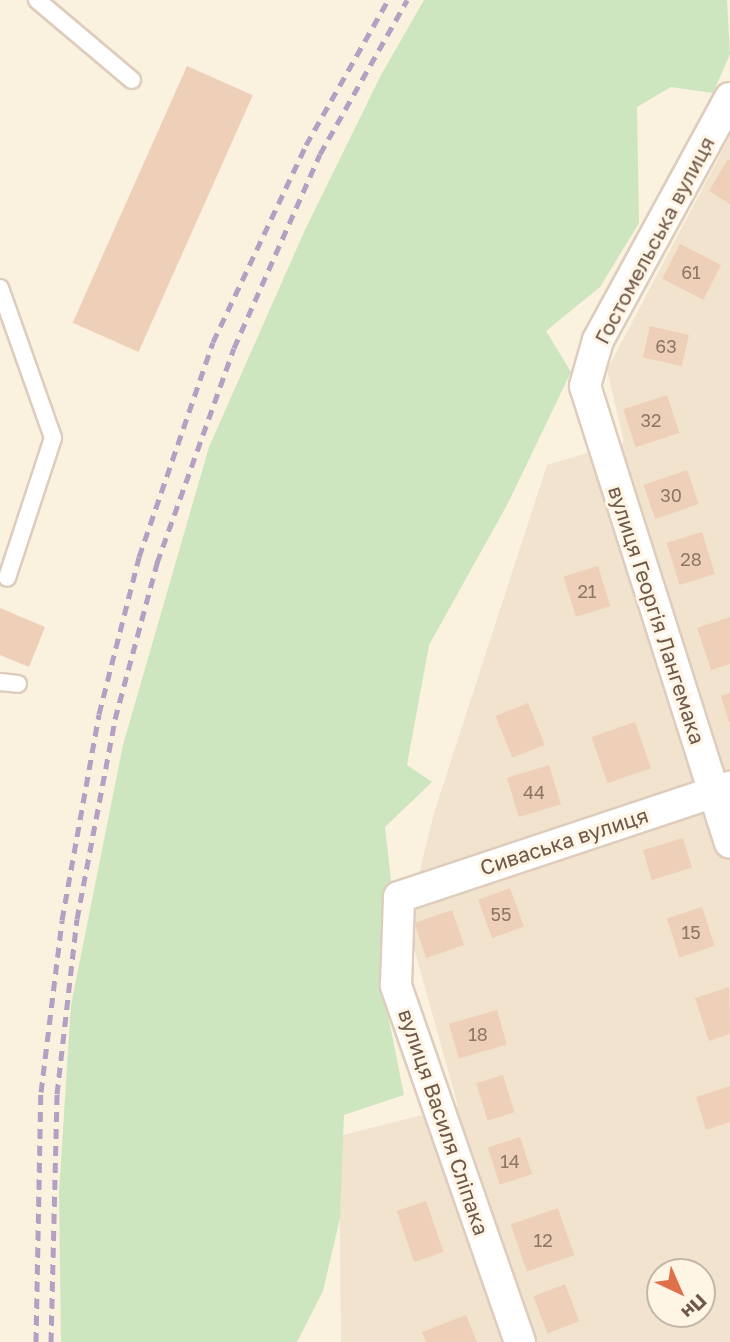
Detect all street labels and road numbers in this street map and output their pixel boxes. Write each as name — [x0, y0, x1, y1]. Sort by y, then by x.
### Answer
street label: Гостомельська вулиця — [589, 132, 719, 348]
street label: вулиця Георгія Лангемака — [603, 483, 711, 747]
street label: Сиваська вулиця — [477, 802, 651, 880]
street label: вулиця Василя Сліпака — [393, 1005, 495, 1239]

